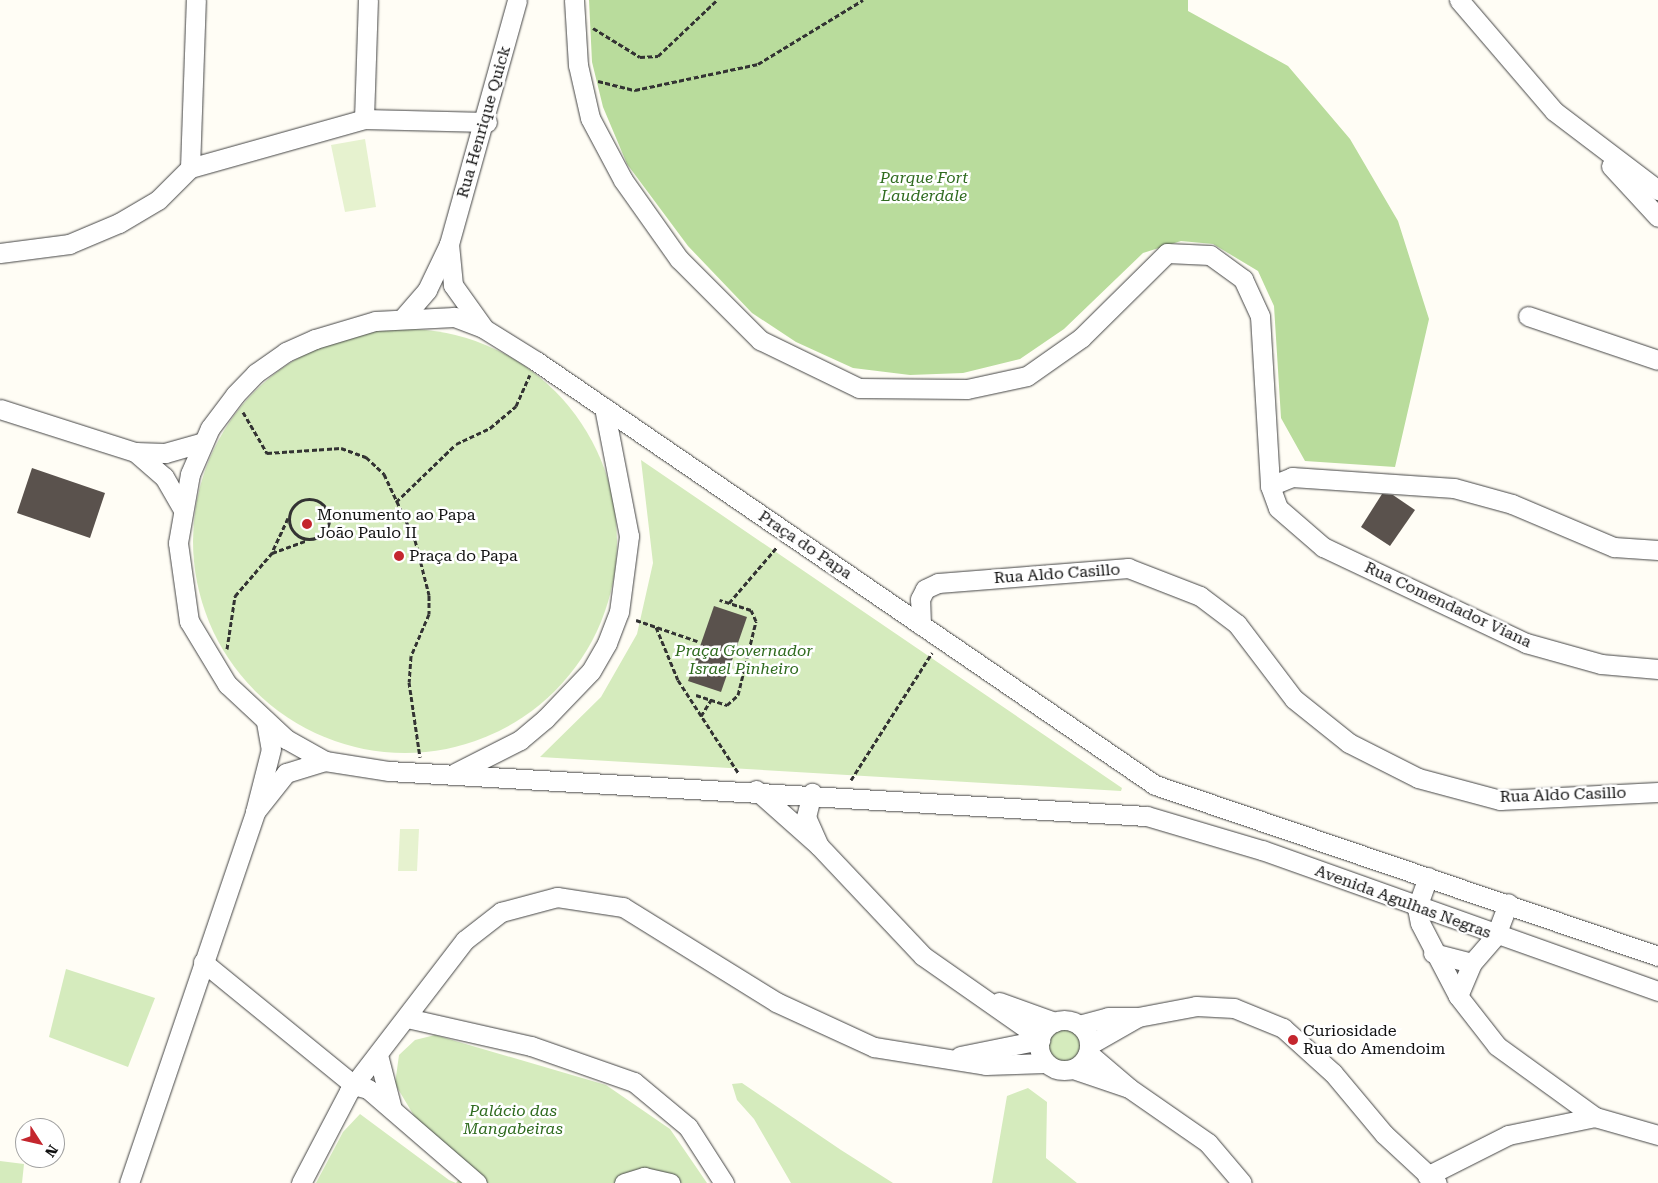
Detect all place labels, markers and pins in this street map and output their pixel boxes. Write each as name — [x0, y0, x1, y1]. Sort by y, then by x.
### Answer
place label: Monumento ao Papa João Paulo II — [317, 505, 475, 543]
marker: Monumento ao Papa João Paulo II — [301, 518, 313, 530]
place label: Praça do Papa — [409, 546, 518, 566]
marker: Praça do Papa — [393, 550, 405, 562]
place label: Curiosidade Rua do Amendoim — [1303, 1021, 1445, 1059]
marker: Curiosidade Rua do Amendoim — [1287, 1034, 1299, 1046]

